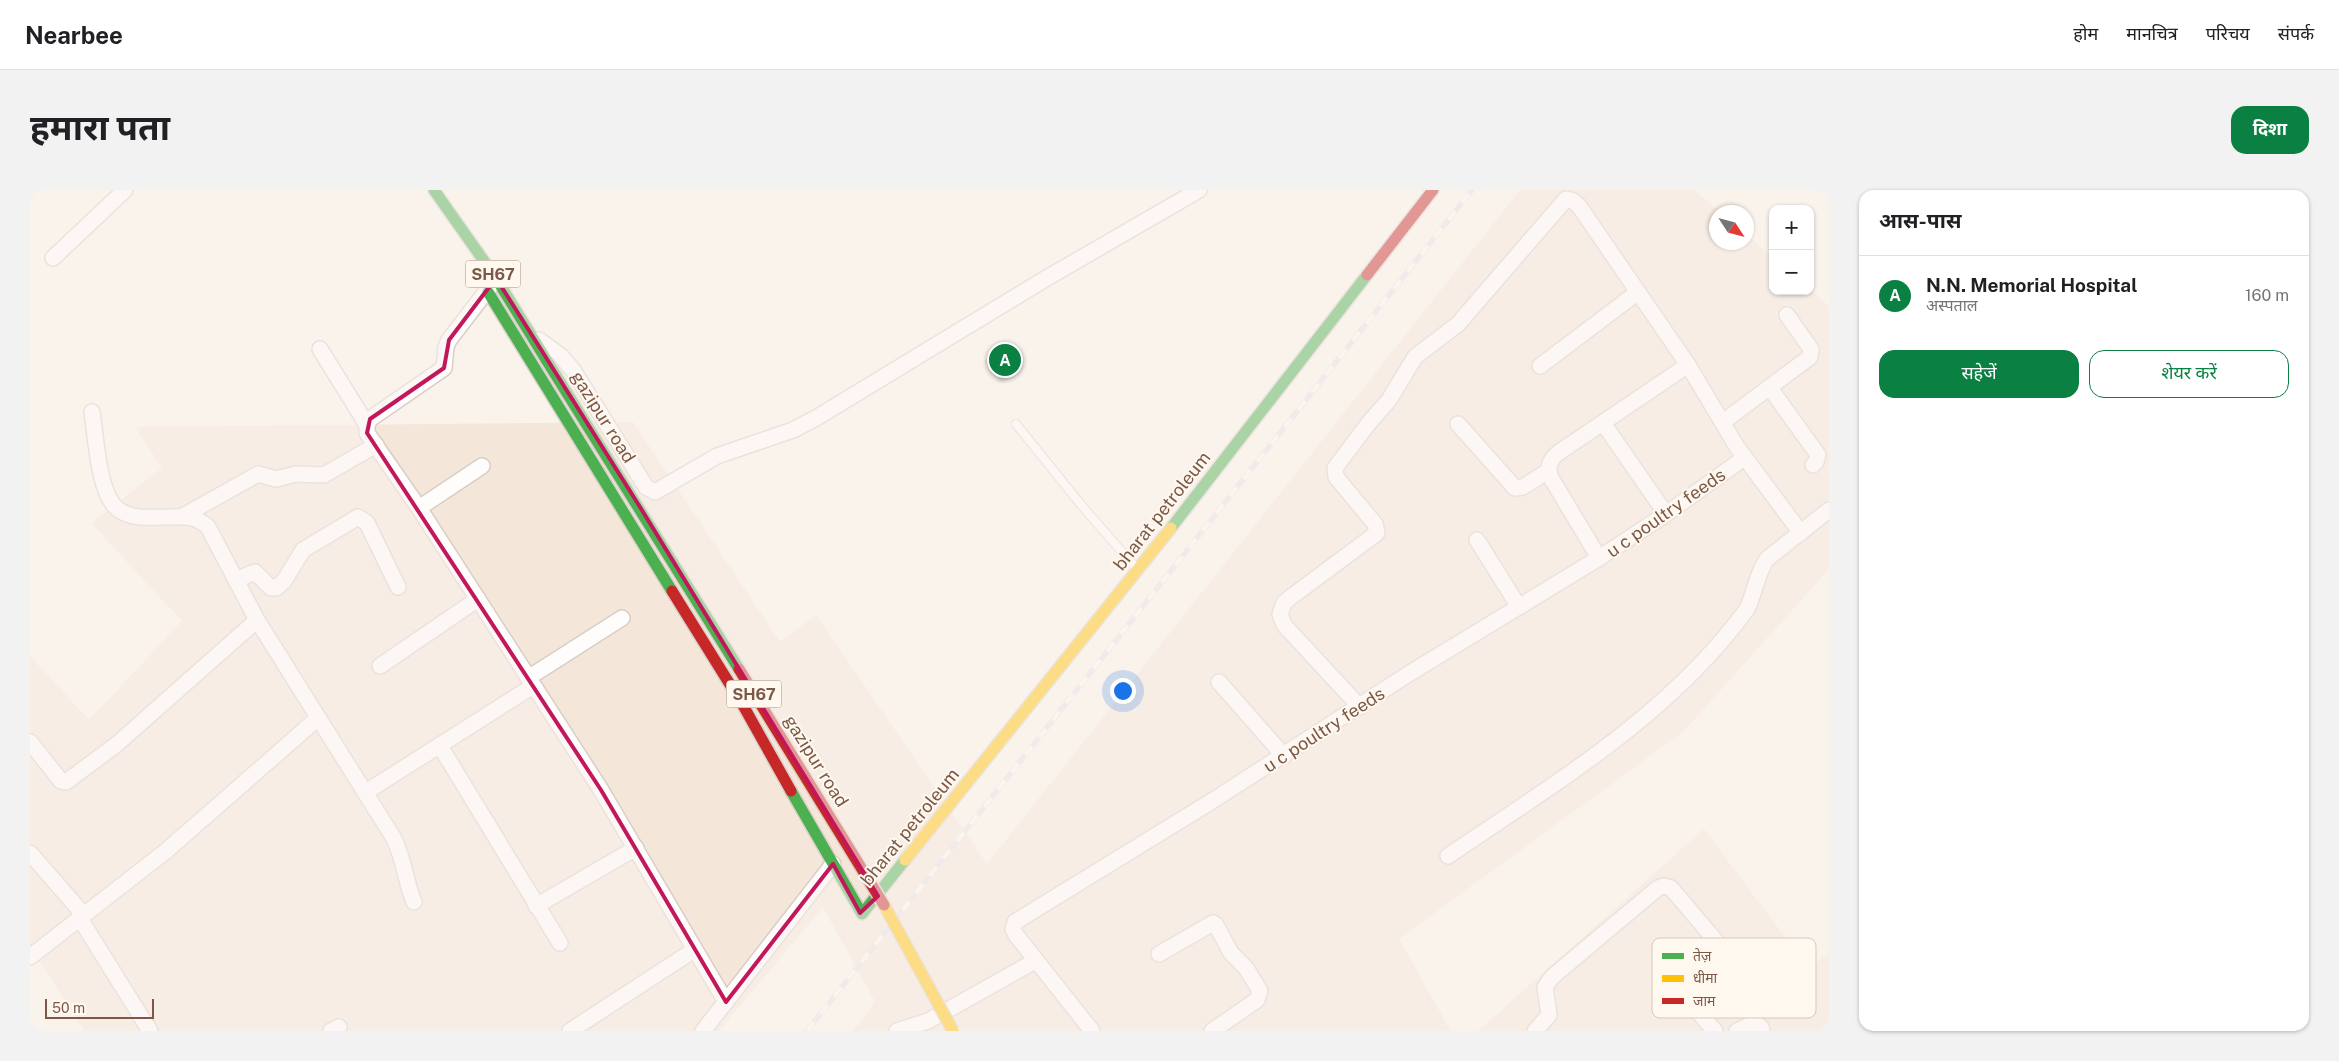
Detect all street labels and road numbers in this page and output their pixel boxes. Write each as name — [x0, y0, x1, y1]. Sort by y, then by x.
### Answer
road number: SH67 — [466, 260, 520, 288]
street label: gazipur road — [567, 367, 640, 467]
street label: bharat petroleum — [1109, 447, 1214, 574]
street label: u c poultry feeds — [1602, 464, 1729, 561]
road number: SH67 — [726, 680, 782, 708]
street label: u c poultry feeds — [1259, 683, 1388, 777]
street label: gazipur road — [780, 711, 853, 811]
street label: bharat petroleum — [856, 764, 963, 889]

